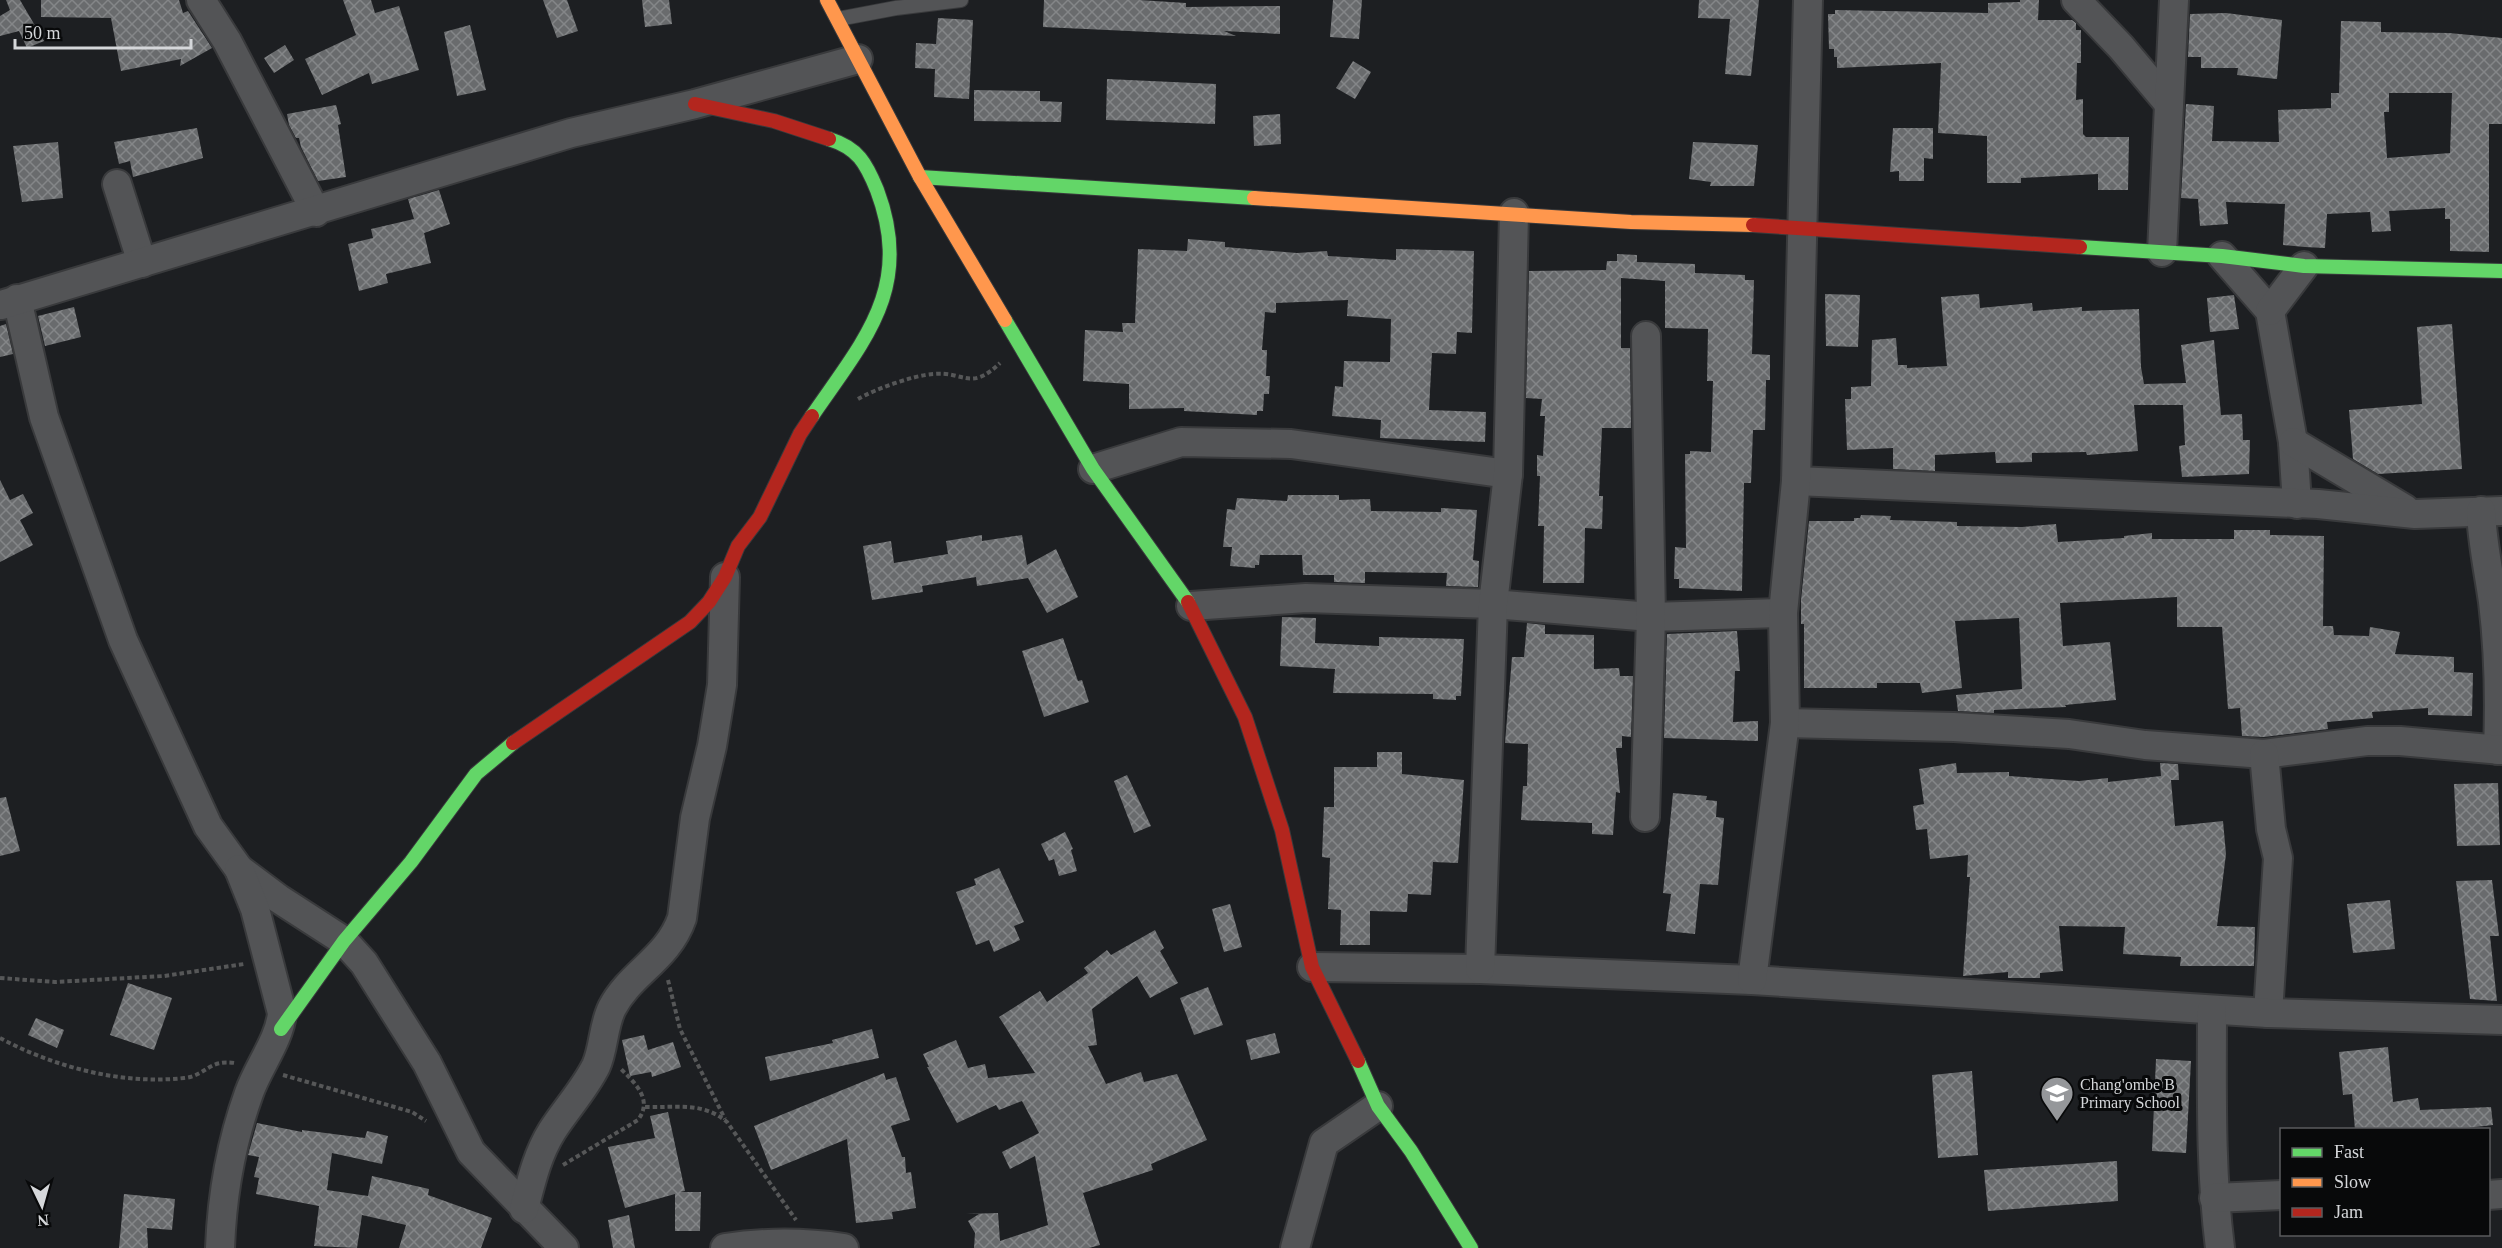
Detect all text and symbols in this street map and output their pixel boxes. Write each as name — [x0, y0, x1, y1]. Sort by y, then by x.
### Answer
scale bar — [15, 12, 190, 50]
text: 50 m — [24, 23, 61, 43]
school or university icon: Chang'ombe B Primary School — [2039, 1075, 2075, 1122]
place label: Chang'ombe B Primary School — [2080, 1076, 2181, 1112]
legend — [2280, 1128, 2490, 1236]
text: Fast — [2334, 1142, 2364, 1162]
text: Slow — [2334, 1172, 2371, 1192]
north arrow — [12, 1176, 72, 1236]
text: Jam — [2334, 1202, 2363, 1222]
text: N — [36, 1211, 50, 1229]

